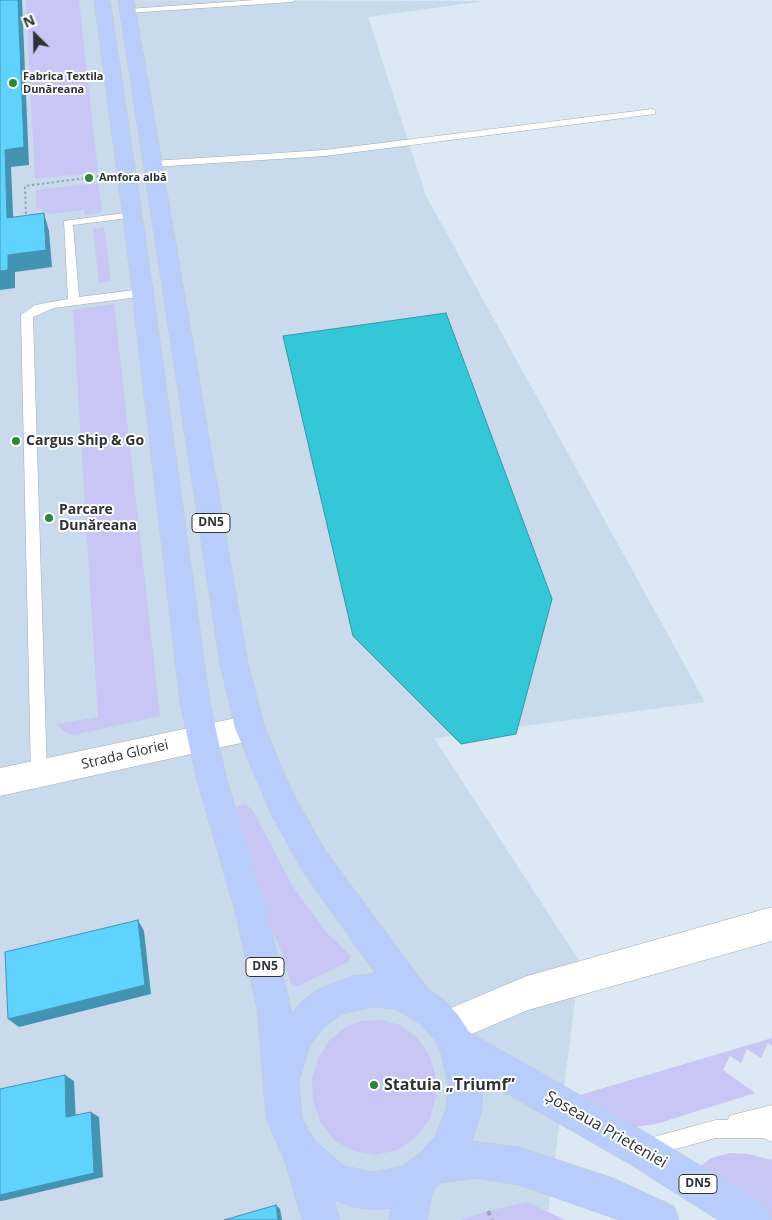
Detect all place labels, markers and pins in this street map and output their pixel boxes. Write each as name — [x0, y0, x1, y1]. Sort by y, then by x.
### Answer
place label: Fabrica Textila Dunăreana — [23, 70, 104, 96]
marker: Fabrica Textila Dunăreana — [7, 77, 19, 89]
place label: Amfora albă — [99, 171, 167, 185]
marker: Amfora albă — [83, 172, 95, 184]
place label: Cargus Ship & Go — [26, 433, 144, 449]
marker: Cargus Ship & Go — [10, 435, 22, 447]
place label: Parcare Dunăreana — [59, 502, 137, 534]
marker: Parcare Dunăreana — [43, 512, 55, 524]
place label: Statuia „Triumf” — [384, 1075, 515, 1095]
marker: Statuia „Triumf” — [368, 1079, 380, 1091]

